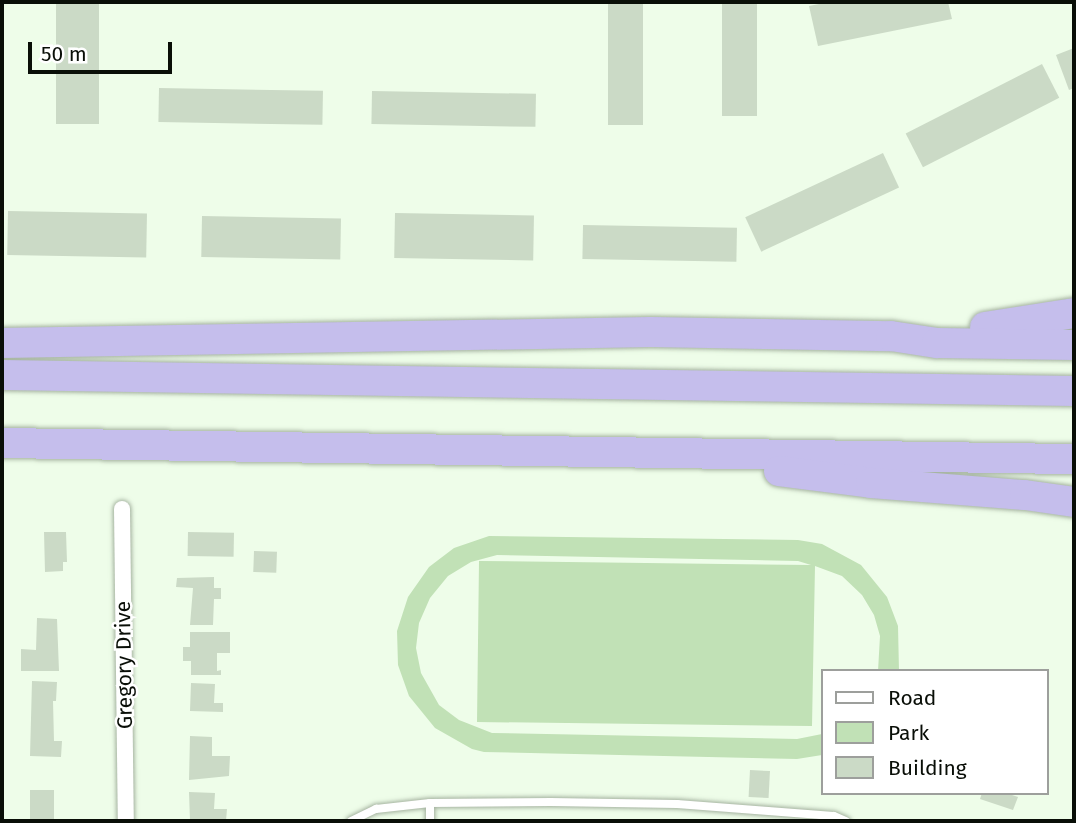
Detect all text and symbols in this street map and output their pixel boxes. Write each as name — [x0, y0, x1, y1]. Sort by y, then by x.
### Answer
scale bar — [32, 28, 175, 72]
text: 50 m — [41, 41, 87, 67]
street label: Gregory Drive — [110, 601, 138, 729]
legend — [820, 669, 1048, 795]
text: Road — [888, 685, 936, 711]
text: Park — [888, 720, 929, 746]
text: Building — [888, 755, 967, 781]

